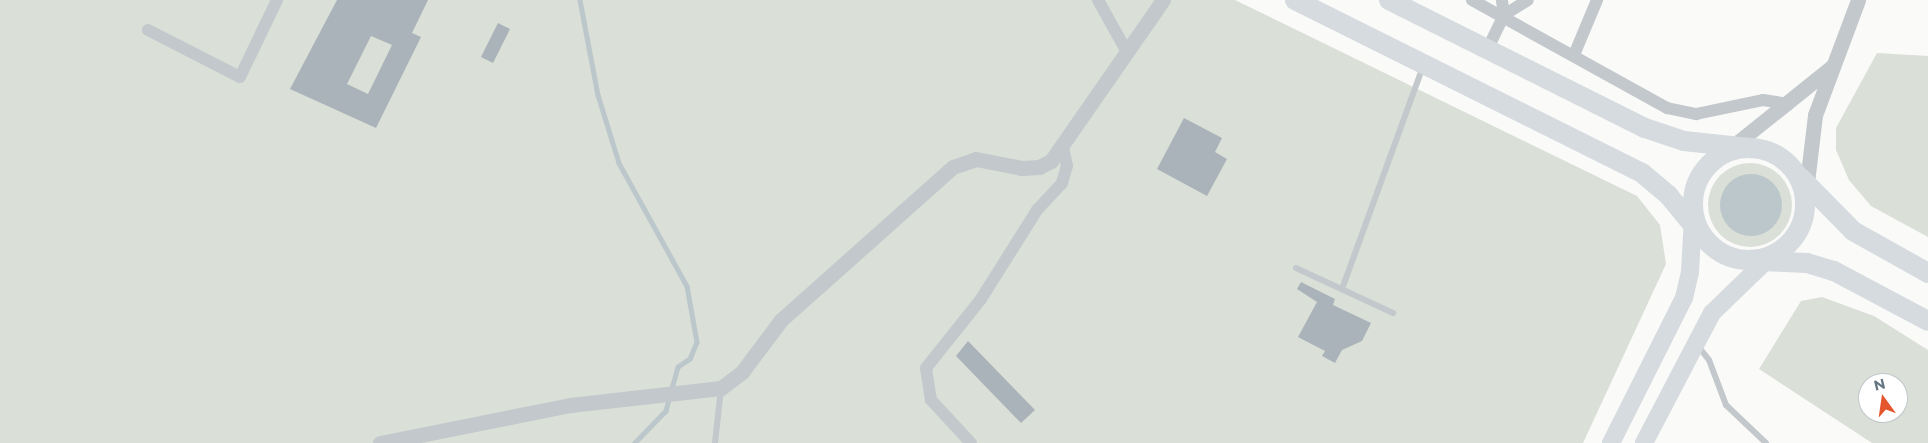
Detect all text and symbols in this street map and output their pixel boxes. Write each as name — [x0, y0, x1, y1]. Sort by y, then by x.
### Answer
north arrow — [1858, 373, 1908, 423]
text: N — [1872, 374, 1887, 395]

